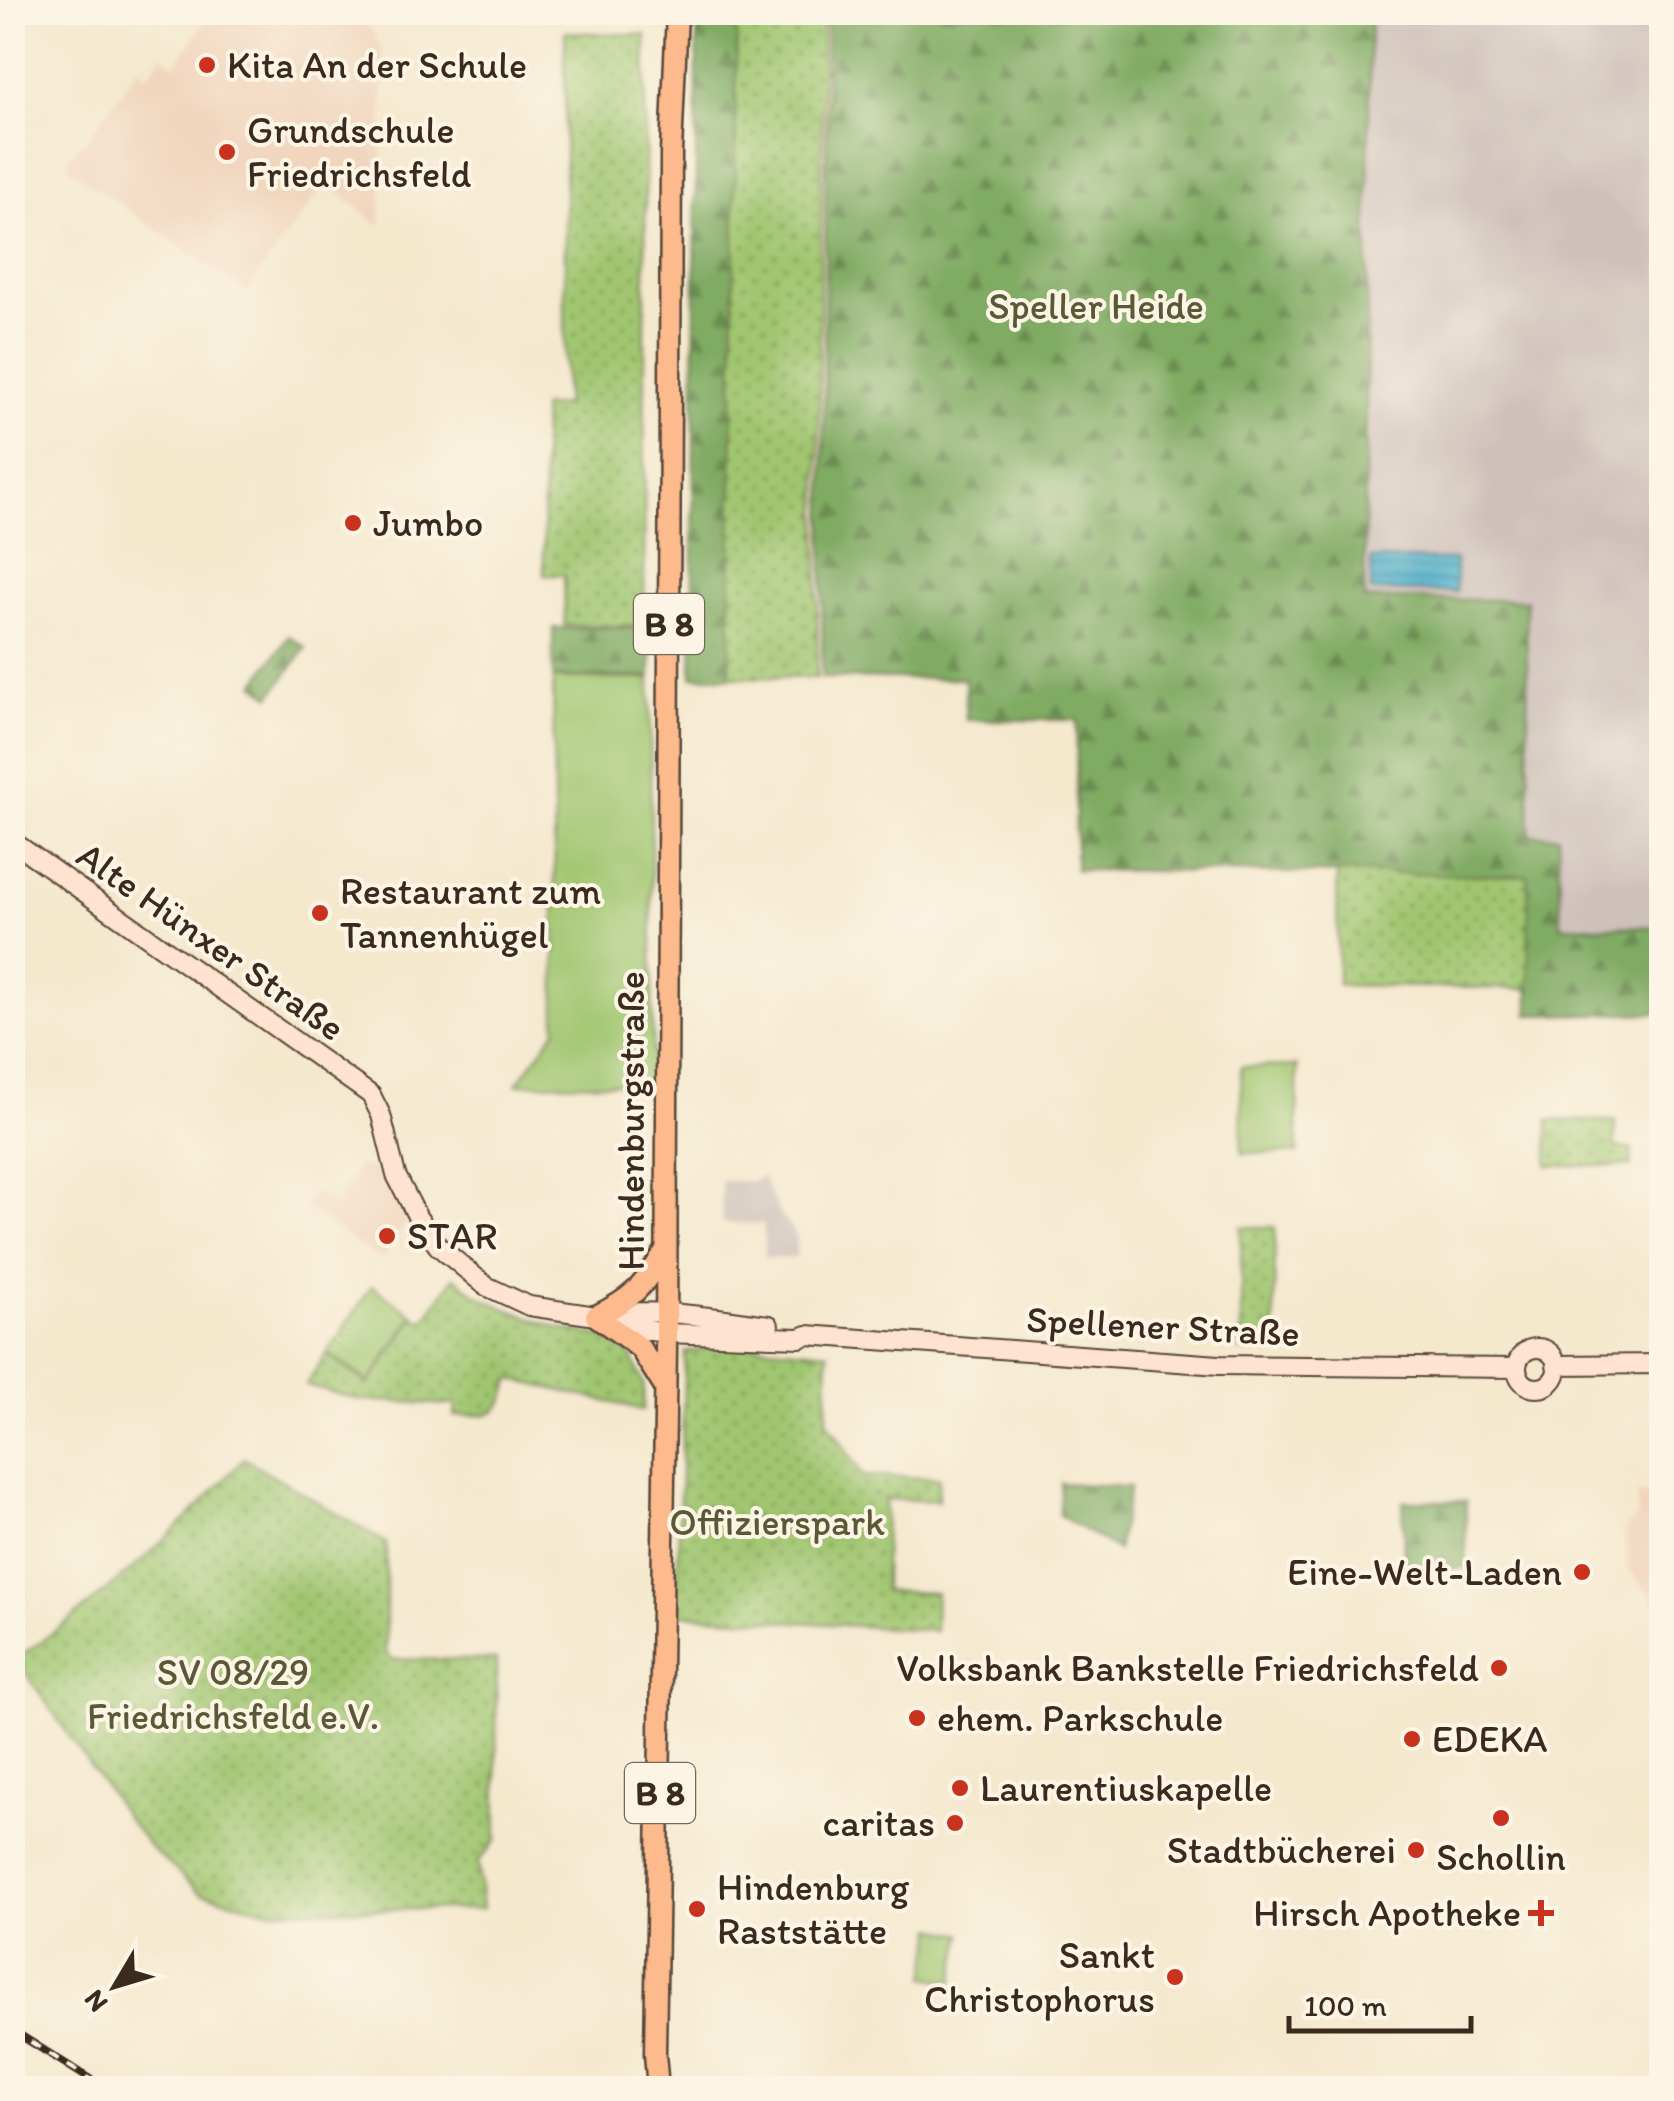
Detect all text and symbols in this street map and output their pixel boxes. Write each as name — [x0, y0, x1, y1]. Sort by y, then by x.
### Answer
place label: Kita An der Schule — [227, 42, 527, 88]
marker: Kita An der Schule — [196, 54, 218, 76]
place label: Grundschule Friedrichsfeld — [247, 107, 472, 197]
marker: Grundschule Friedrichsfeld — [216, 141, 238, 163]
park label: Speller Heide — [988, 283, 1204, 329]
place label: Jumbo — [373, 500, 483, 546]
marker: Jumbo — [342, 512, 364, 534]
road number: B 8 — [634, 594, 704, 654]
street label: Alte Hünxer Straße — [68, 831, 354, 1051]
place label: Restaurant zum Tannenhügel — [340, 868, 601, 958]
marker: Restaurant zum Tannenhügel — [309, 902, 331, 924]
street label: Hindenburgstraße — [608, 971, 654, 1271]
place label: STAR — [407, 1213, 497, 1259]
marker: STAR — [376, 1225, 398, 1247]
street label: Spellener Straße — [1025, 1296, 1301, 1356]
park label: Offizierspark — [669, 1499, 885, 1545]
place label: Eine-Welt-Laden — [1287, 1549, 1562, 1595]
marker: Eine-Welt-Laden — [1571, 1561, 1593, 1583]
place label: Volksbank Bankstelle Friedrichsfeld — [896, 1645, 1479, 1691]
park label: SV 08/29 Friedrichsfeld e.V. — [87, 1649, 379, 1739]
marker: Volksbank Bankstelle Friedrichsfeld — [1488, 1657, 1510, 1679]
place label: ehem. Parkschule — [937, 1695, 1223, 1741]
marker: ehem. Parkschule — [906, 1707, 928, 1729]
place label: EDEKA — [1432, 1716, 1548, 1762]
marker: EDEKA — [1401, 1728, 1423, 1750]
road number: B 8 — [625, 1763, 695, 1823]
place label: Laurentiuskapelle — [980, 1765, 1272, 1811]
marker: Laurentiuskapelle — [949, 1777, 971, 1799]
place label: caritas — [822, 1800, 935, 1846]
marker: Schollin — [1490, 1807, 1512, 1829]
marker: caritas — [944, 1812, 966, 1834]
place label: Stadtbücherei — [1167, 1827, 1396, 1873]
place label: Schollin — [1436, 1834, 1566, 1880]
marker: Stadtbücherei — [1405, 1839, 1427, 1861]
place label: Hindenburg Raststätte — [717, 1864, 910, 1954]
place label: Hirsch Apotheke — [1253, 1890, 1521, 1936]
marker: Hindenburg Raststätte — [686, 1898, 708, 1920]
marker: Hirsch Apotheke — [1530, 1902, 1552, 1924]
place label: Sankt Christophorus — [924, 1932, 1155, 2022]
north arrow — [65, 1936, 165, 2036]
marker: Sankt Christophorus — [1164, 1966, 1186, 1988]
scale bar — [1289, 1971, 1472, 2033]
text: N — [76, 1983, 115, 2019]
text: 100 m — [1304, 1987, 1387, 2024]

